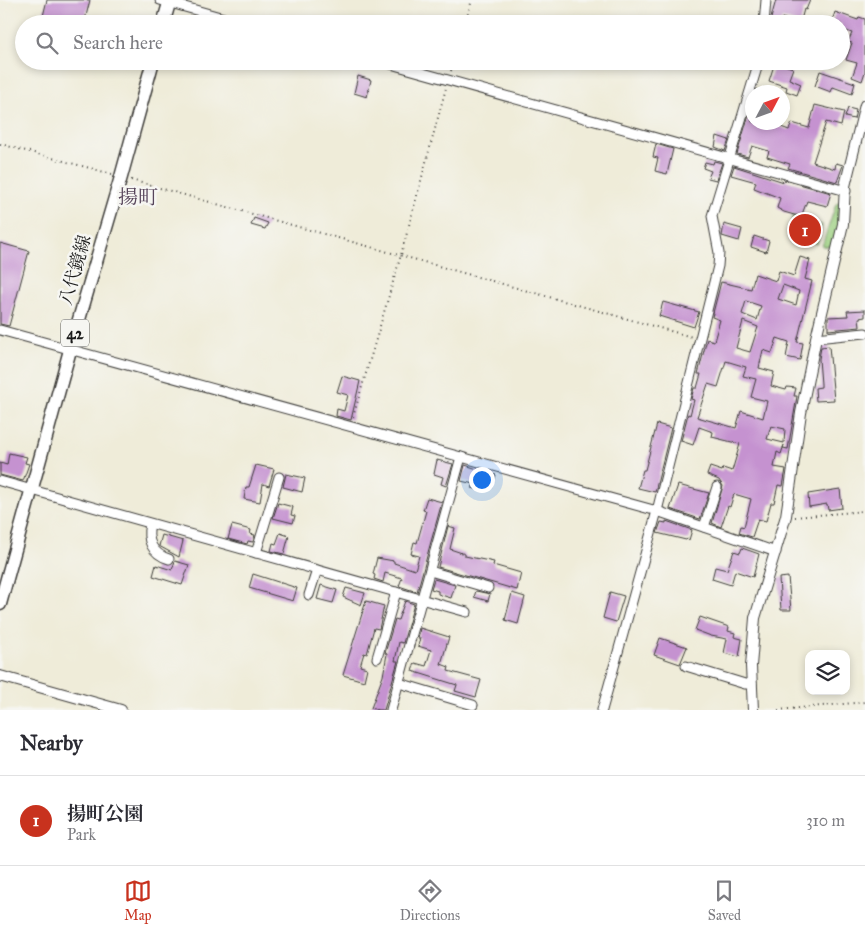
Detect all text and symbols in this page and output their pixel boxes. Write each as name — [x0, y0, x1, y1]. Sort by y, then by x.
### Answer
search box — [15, 15, 850, 70]
icon: search — [33, 29, 61, 57]
text: Search here — [73, 31, 163, 54]
north arrow — [745, 85, 790, 130]
district label: 揚町 — [118, 185, 158, 209]
pin: 1 — [789, 211, 821, 249]
street label: 八代鏡線 — [55, 232, 95, 308]
road number: 42 — [61, 319, 89, 346]
your location — [469, 467, 495, 493]
map controls — [805, 650, 850, 695]
button: layers — [805, 650, 850, 695]
text: Nearby — [20, 730, 83, 756]
text: 揚町公園 — [67, 802, 143, 825]
text: 1 — [33, 811, 39, 830]
text: 310 m — [806, 811, 845, 830]
text: Park — [67, 825, 96, 844]
tab: Map — [124, 877, 152, 924]
tab: Directions — [400, 877, 460, 924]
tab: Saved — [708, 877, 741, 924]

